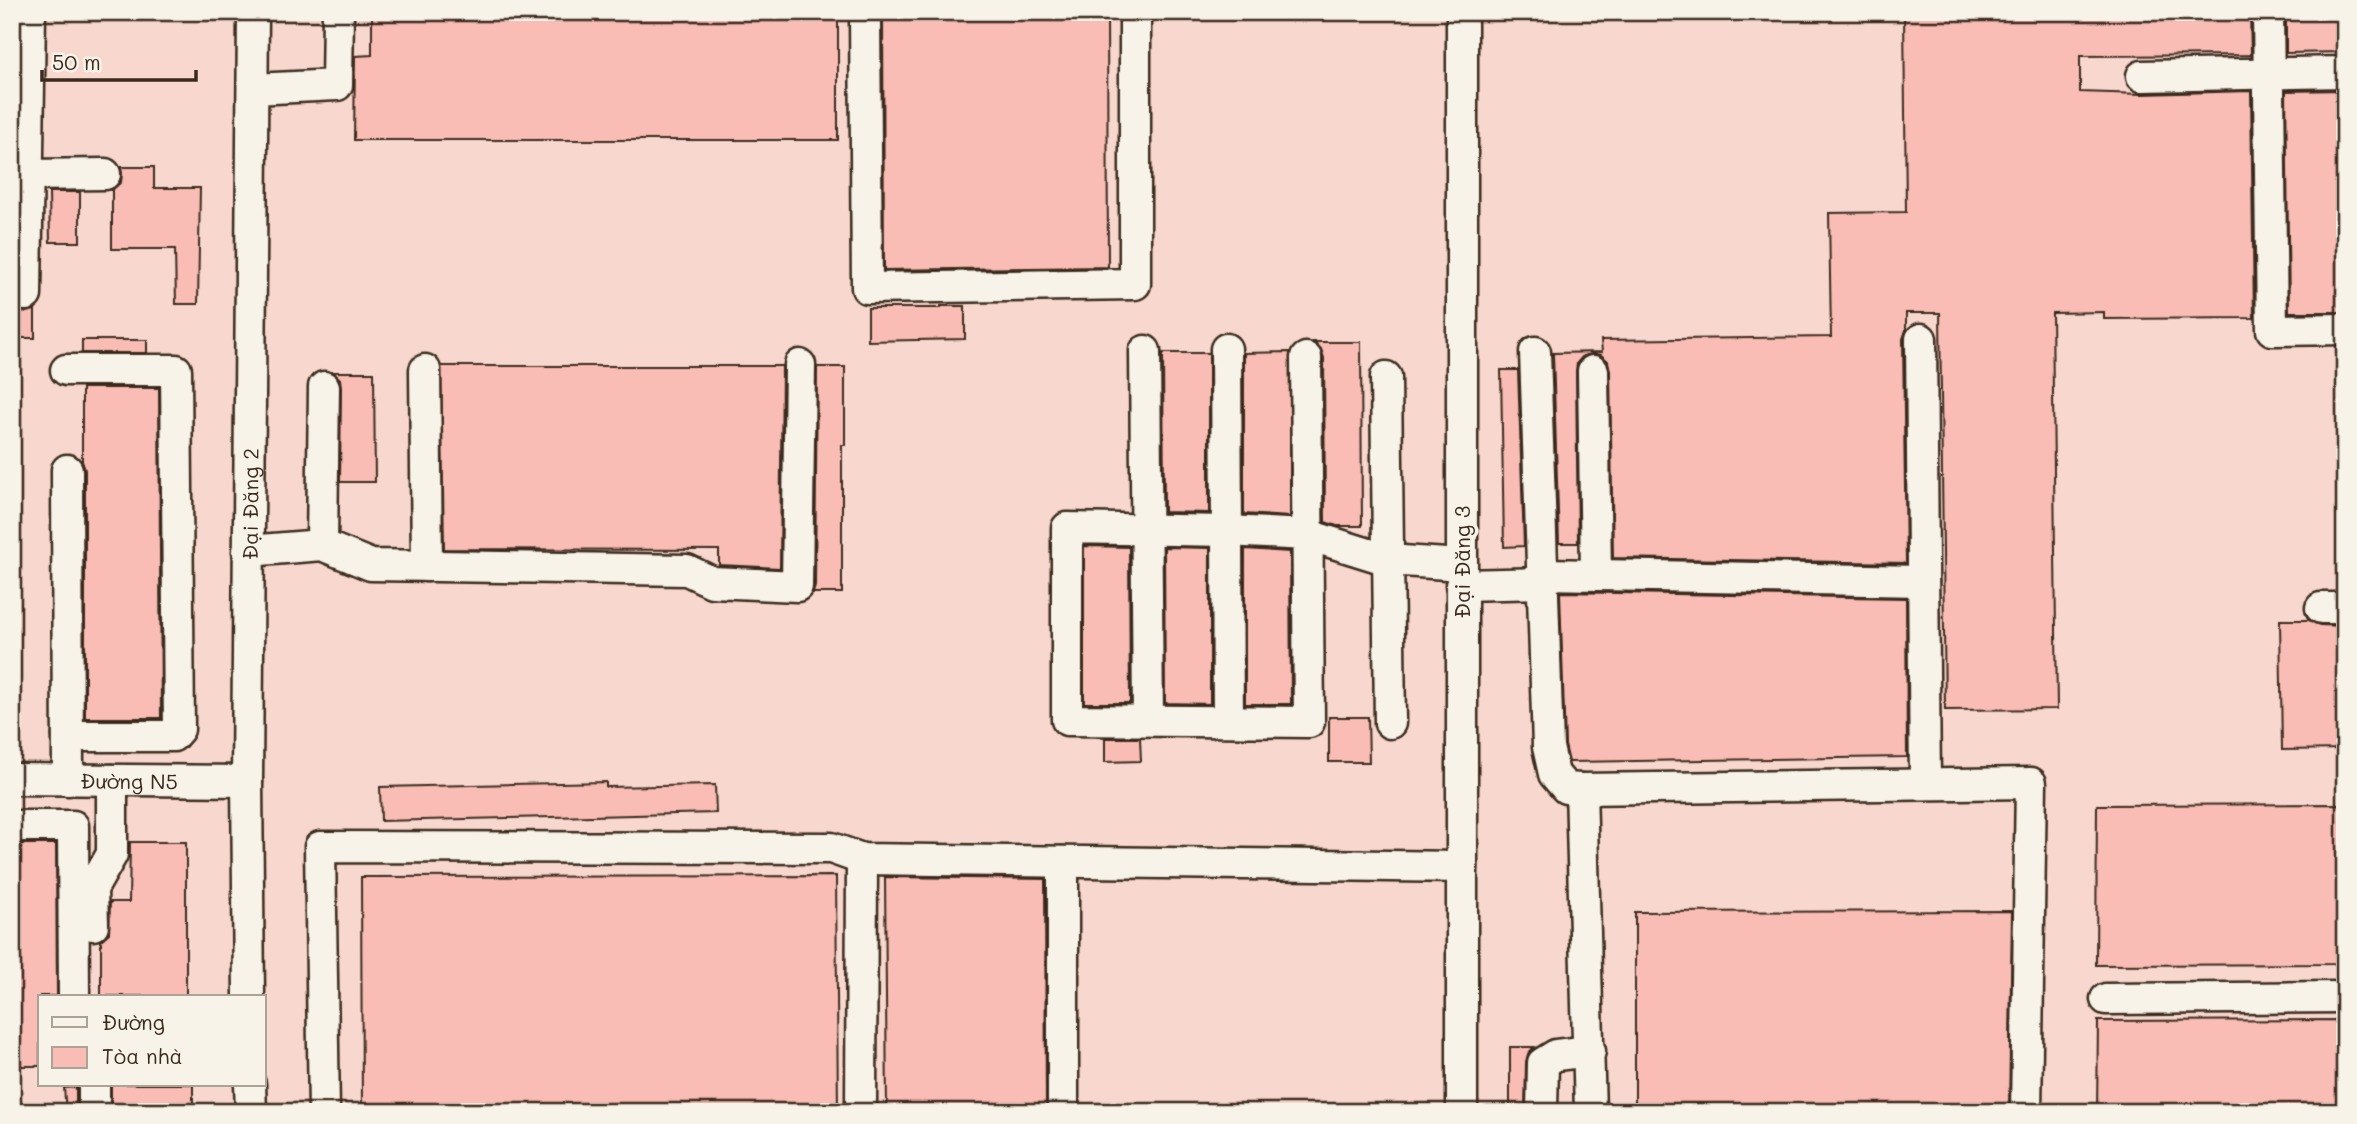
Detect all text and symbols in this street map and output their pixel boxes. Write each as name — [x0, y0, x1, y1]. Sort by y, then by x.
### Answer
scale bar — [42, 38, 196, 82]
text: 50 m — [52, 48, 101, 75]
street label: Đại Đăng 2 — [235, 448, 263, 560]
street label: Đại Đăng 3 — [1448, 506, 1475, 618]
street label: Đường N5 — [80, 766, 178, 794]
legend — [38, 995, 266, 1086]
text: Đường — [102, 1008, 165, 1035]
text: Tòa nhà — [102, 1042, 183, 1069]

